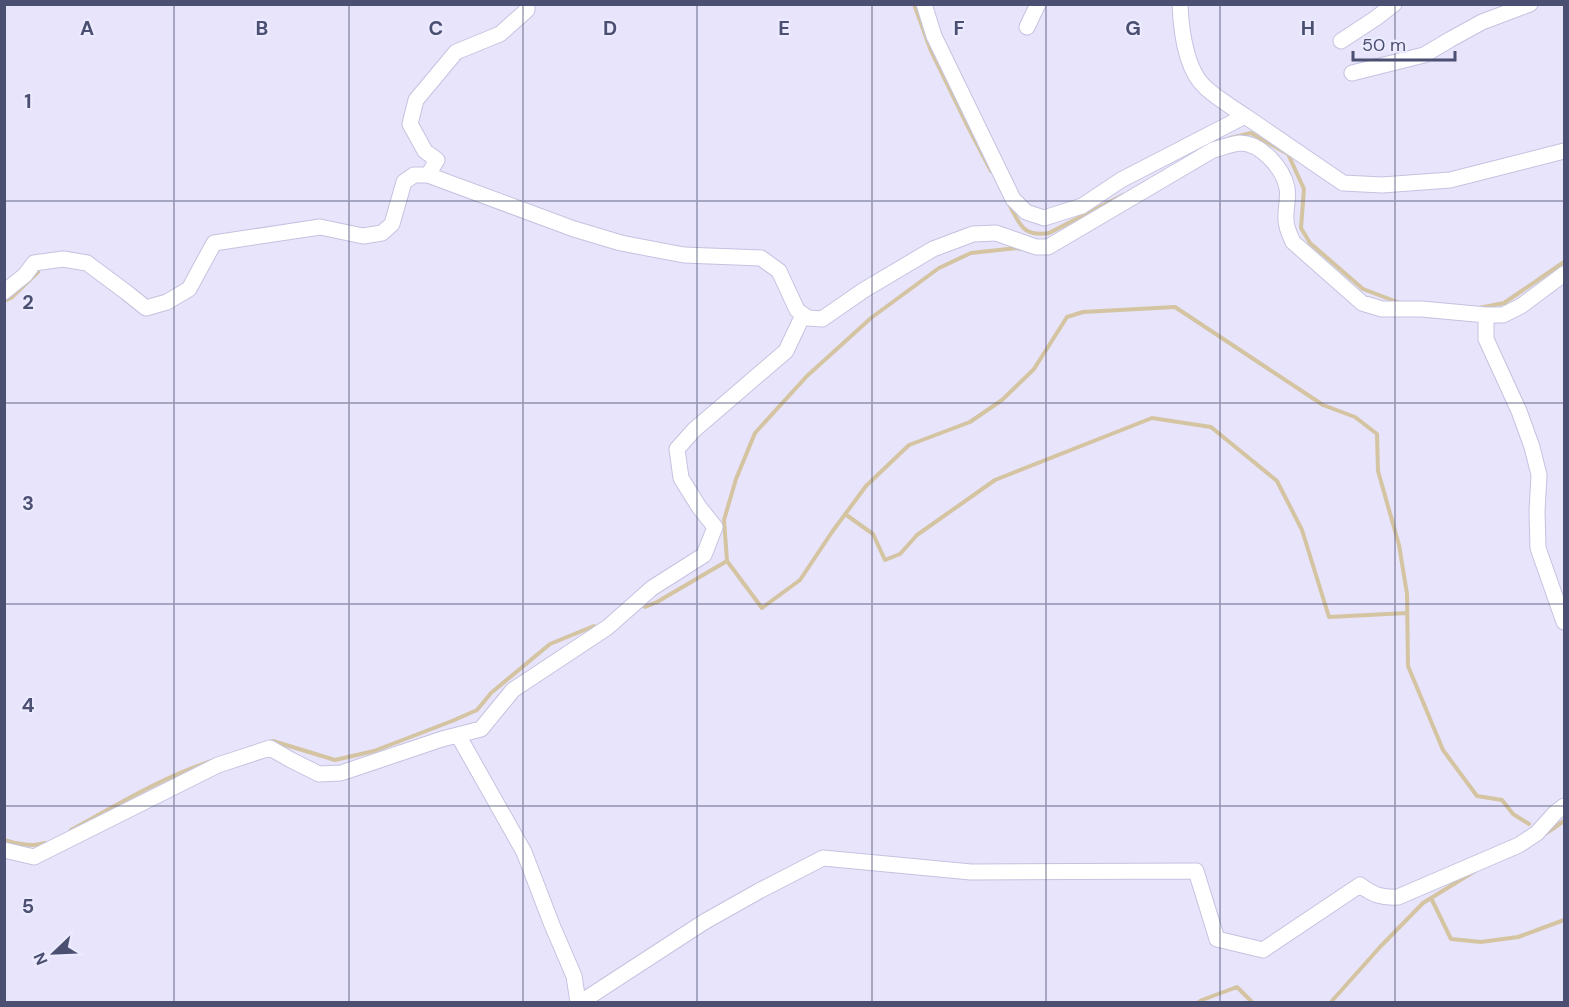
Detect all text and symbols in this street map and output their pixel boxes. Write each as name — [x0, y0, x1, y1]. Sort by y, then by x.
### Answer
text: A — [80, 15, 94, 41]
text: B — [256, 15, 268, 41]
text: C — [429, 15, 443, 41]
text: D — [603, 15, 617, 41]
text: E — [778, 15, 790, 41]
text: F — [953, 15, 965, 41]
text: G — [1125, 15, 1141, 41]
text: H — [1301, 15, 1315, 41]
scale bar — [1353, 24, 1455, 62]
text: 50 m — [1362, 33, 1406, 57]
text: 1 — [24, 88, 32, 114]
text: 2 — [22, 289, 34, 315]
text: 3 — [22, 490, 34, 516]
text: 4 — [22, 692, 35, 718]
text: 5 — [22, 893, 34, 919]
north arrow — [24, 923, 84, 983]
text: N — [29, 949, 53, 968]

